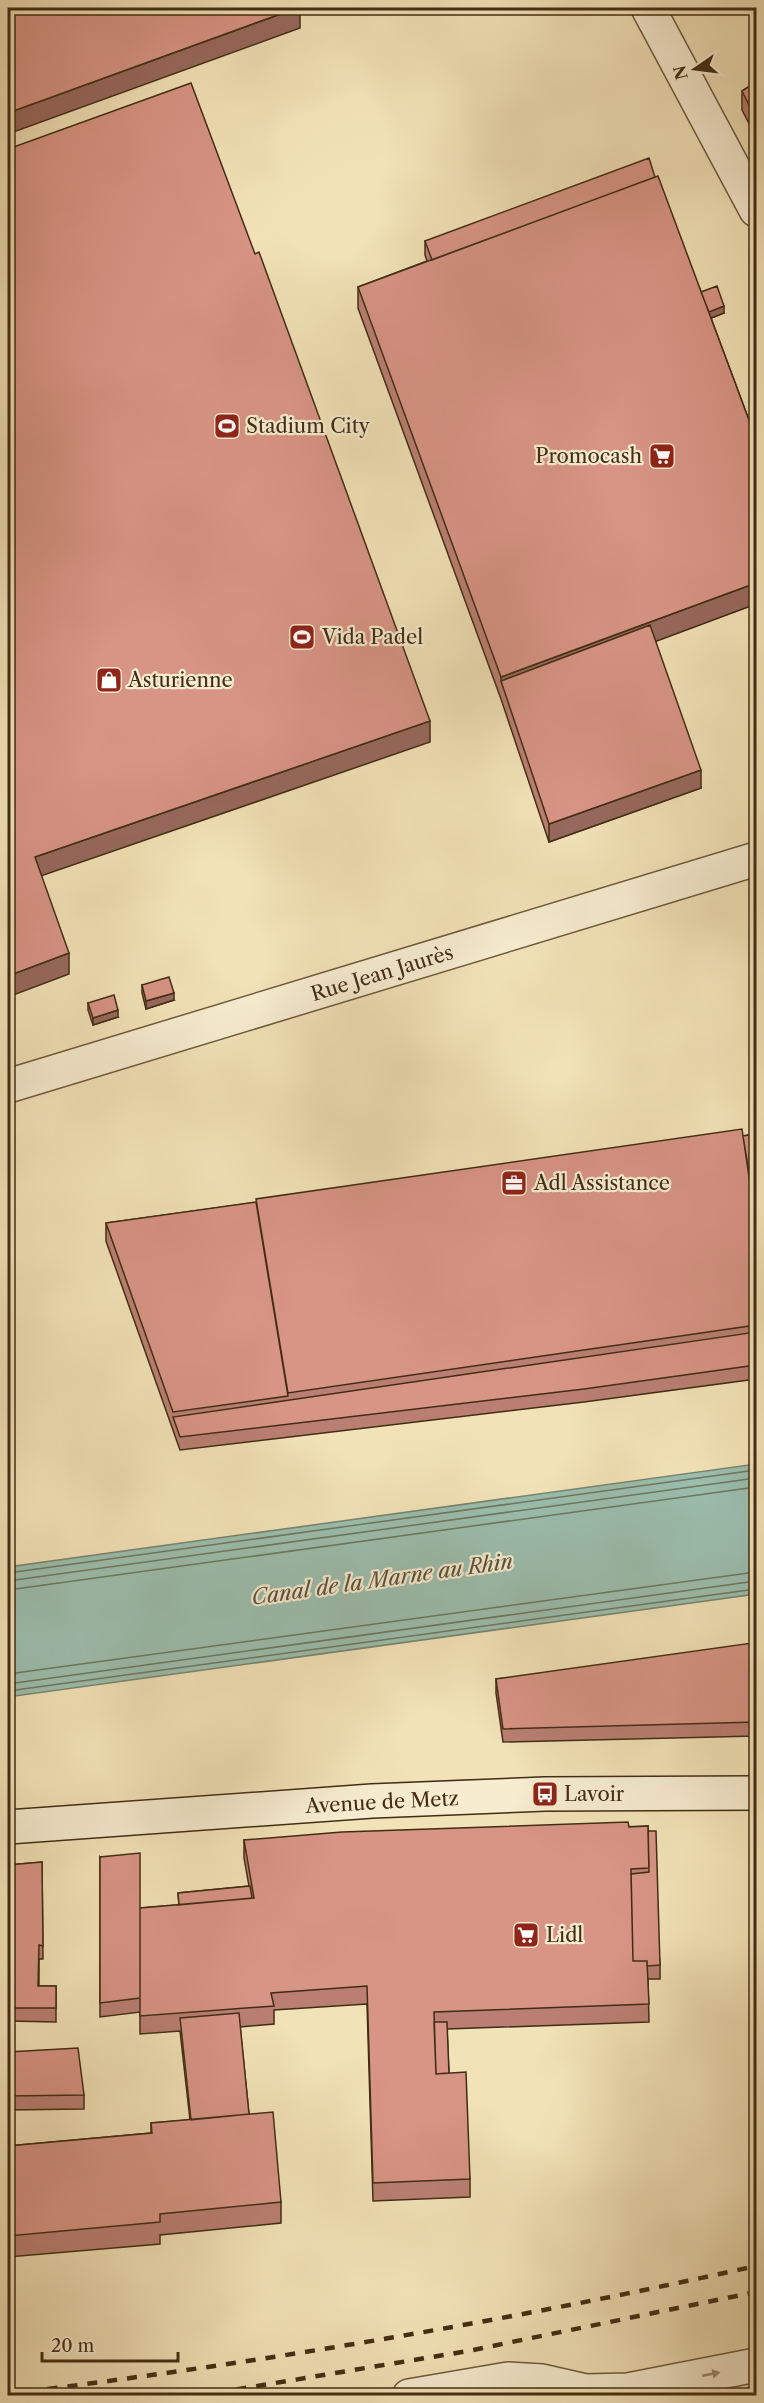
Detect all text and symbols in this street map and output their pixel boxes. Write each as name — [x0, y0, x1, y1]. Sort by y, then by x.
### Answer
north arrow — [665, 39, 725, 99]
text: N — [669, 63, 692, 82]
sports icon: Stadium City — [212, 411, 242, 441]
place label: Stadium City — [246, 414, 371, 438]
supermarket icon: Promocash — [647, 441, 677, 471]
place label: Promocash — [535, 444, 642, 468]
sports icon: Vida Padel — [287, 622, 317, 652]
place label: Vida Padel — [321, 625, 423, 649]
shop icon: Asturienne — [94, 665, 124, 695]
place label: Asturienne — [127, 668, 233, 692]
street label: Rue Jean Jaurès — [308, 940, 456, 1006]
office icon: Adl Assistance — [499, 1168, 529, 1198]
place label: Adl Assistance — [533, 1171, 670, 1195]
water label: Canal de la Marne au Rhin — [250, 1548, 514, 1610]
bus stop icon: Lavoir — [530, 1779, 560, 1809]
place label: Lavoir — [564, 1782, 625, 1806]
street label: Avenue de Metz — [304, 1786, 459, 1818]
supermarket icon: Lidl — [511, 1920, 541, 1950]
place label: Lidl — [546, 1923, 583, 1947]
scale bar — [42, 2325, 178, 2363]
text: 20 m — [51, 2335, 95, 2357]
one-way arrow — [701, 2369, 720, 2378]

